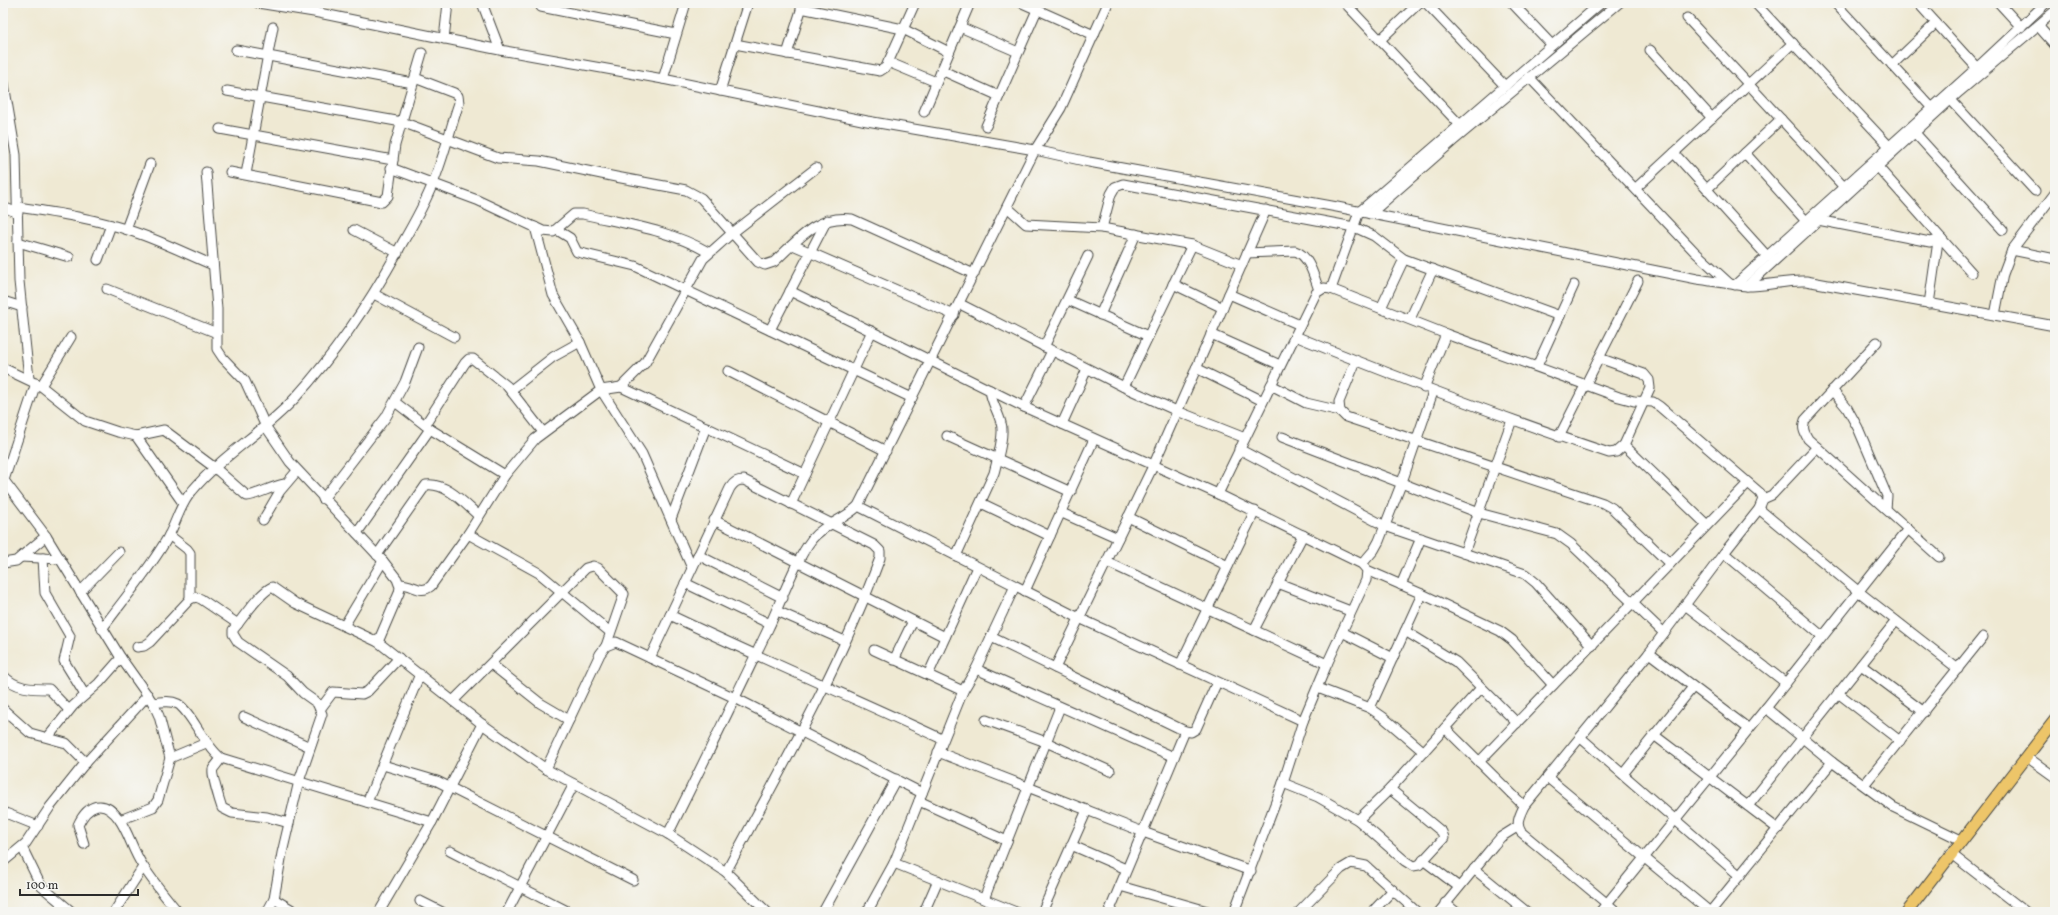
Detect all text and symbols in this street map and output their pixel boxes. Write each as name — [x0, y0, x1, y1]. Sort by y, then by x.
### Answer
scale bar — [20, 871, 138, 897]
text: 100 m — [26, 878, 59, 894]

